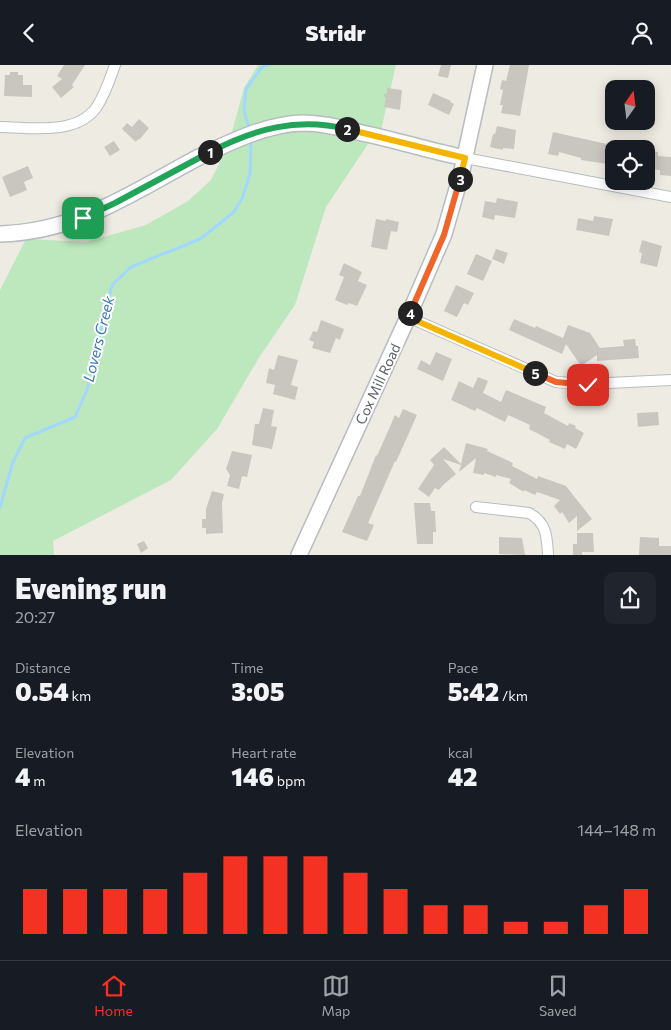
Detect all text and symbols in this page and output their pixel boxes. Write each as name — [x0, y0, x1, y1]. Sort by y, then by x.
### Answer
icon: back — [15, 19, 43, 47]
text: Stridr — [305, 19, 366, 46]
icon: person — [628, 19, 656, 47]
north arrow — [605, 80, 655, 130]
map controls — [605, 80, 655, 190]
pin: 2 — [334, 117, 360, 141]
text: 2 — [344, 121, 351, 138]
pin: 1 — [198, 139, 222, 165]
button: locate — [605, 140, 655, 190]
text: 1 — [207, 144, 214, 161]
pin: 3 — [448, 167, 472, 191]
text: 3 — [456, 171, 465, 188]
pin — [62, 197, 104, 239]
icon: arrive — [69, 204, 97, 232]
water label: Lovers Creek — [79, 293, 118, 384]
pin: 4 — [398, 301, 422, 325]
text: 4 — [406, 305, 415, 322]
street label: Cox Mill Road — [351, 341, 404, 427]
pin: 5 — [522, 361, 548, 385]
pin — [567, 364, 609, 406]
text: 5 — [531, 365, 540, 382]
icon: check — [574, 371, 602, 399]
text: Evening run — [15, 571, 167, 605]
button: share — [604, 572, 656, 624]
text: 20:27 — [15, 607, 55, 626]
text: Distance — [15, 659, 71, 676]
text: Time — [231, 659, 264, 676]
text: Pace — [448, 659, 478, 676]
text: 0.54 — [15, 676, 69, 706]
text: 3:05 — [231, 676, 285, 706]
text: 5:42 — [448, 676, 499, 706]
text: km — [69, 687, 91, 704]
text: /km — [499, 687, 528, 704]
text: Elevation — [15, 744, 74, 761]
text: Heart rate — [231, 744, 296, 761]
text: kcal — [448, 744, 473, 761]
text: 4 — [15, 761, 31, 791]
text: 146 — [231, 761, 274, 791]
text: 42 — [448, 761, 478, 791]
text: m — [31, 772, 45, 789]
text: bpm — [274, 772, 306, 789]
text: Elevation — [15, 820, 83, 839]
text: 144–148 m — [577, 820, 656, 839]
tab: Home — [94, 972, 133, 1019]
tab: Map — [321, 972, 350, 1019]
tab: Saved — [539, 972, 577, 1019]

